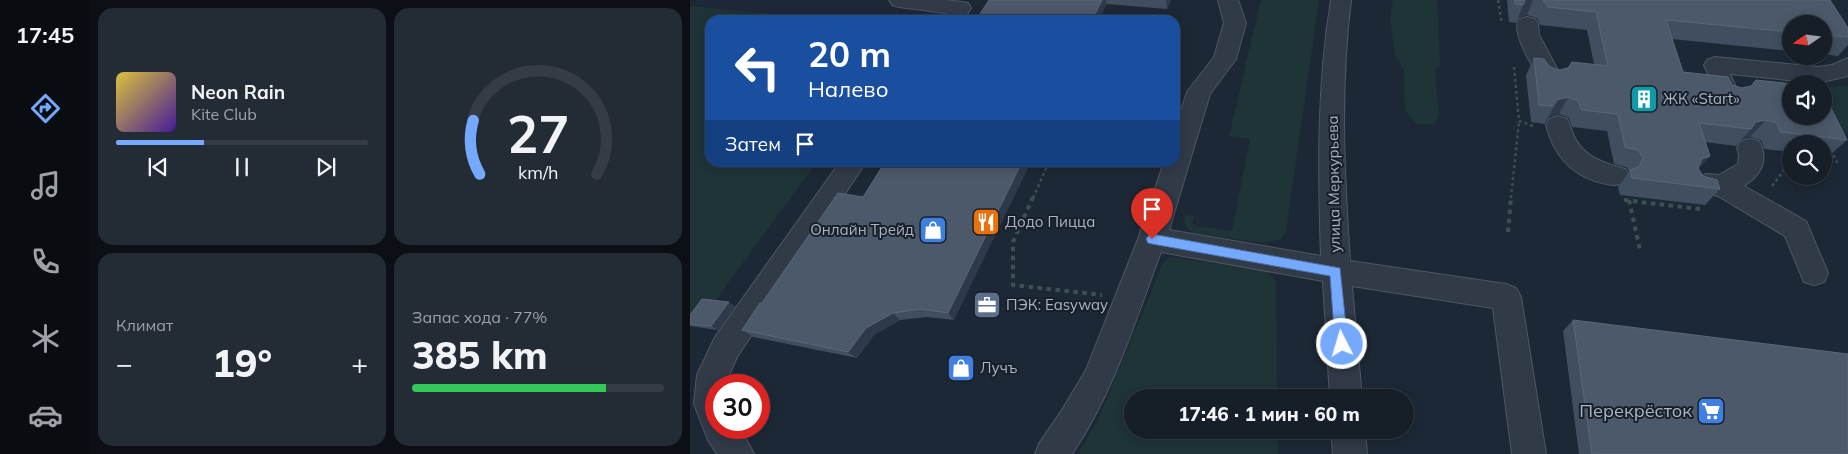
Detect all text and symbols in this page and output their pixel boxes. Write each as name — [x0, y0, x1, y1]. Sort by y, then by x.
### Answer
north arrow — [1782, 15, 1832, 65]
map controls — [1782, 15, 1832, 185]
text: 17:45 — [16, 21, 74, 49]
text: 20 m — [808, 32, 891, 76]
icon: left — [725, 35, 790, 100]
text: Налево — [808, 75, 888, 103]
button: sound — [1782, 75, 1832, 125]
text: Neon Rain — [191, 80, 285, 104]
building icon: ЖК «Start» — [1629, 84, 1659, 114]
place label: ЖК «Start» — [1663, 89, 1740, 108]
icon: directions — [28, 91, 63, 126]
text: 27 — [507, 101, 569, 166]
text: Kite Club — [191, 104, 257, 124]
street label: улица Меркурьева — [1323, 115, 1344, 253]
icon: arrive — [791, 130, 819, 158]
text: Затем — [725, 132, 781, 156]
button: search — [1782, 135, 1832, 185]
icon: previous — [144, 153, 172, 181]
icon: pause — [228, 153, 256, 181]
icon: next — [312, 153, 340, 181]
text: km/h — [518, 161, 558, 183]
icon: music — [28, 168, 63, 203]
pin — [1131, 188, 1173, 239]
icon: arrive — [1138, 195, 1166, 223]
restaurant icon: Додо Пицца — [971, 207, 1001, 237]
place label: Додо Пицца — [1005, 212, 1095, 231]
shop icon: Онлайн Трейд — [918, 215, 948, 245]
place label: Онлайн Трейд — [810, 220, 914, 239]
icon: phone — [28, 244, 63, 279]
office icon: ПЭК: Easyway — [972, 290, 1002, 320]
place label: ПЭК: Easyway — [1006, 295, 1108, 314]
text: Запас хода · 77% — [412, 307, 547, 327]
text: Климат — [116, 315, 173, 335]
position arrow — [1315, 317, 1367, 369]
icon: climate — [28, 321, 63, 356]
text: 385 km — [412, 331, 548, 379]
text: 19° — [212, 339, 272, 387]
text: − — [116, 346, 133, 381]
text: + — [351, 346, 368, 381]
shop icon: Лучъ — [946, 353, 976, 383]
place label: Лучъ — [980, 358, 1017, 377]
speed limit sign: 30 — [705, 374, 770, 439]
supermarket icon: Перекрёсток — [1696, 396, 1726, 426]
icon: car — [28, 398, 63, 433]
place label: Перекрёсток — [1579, 399, 1692, 422]
text: 17:46 · 1 мин · 60 m — [1178, 402, 1360, 426]

